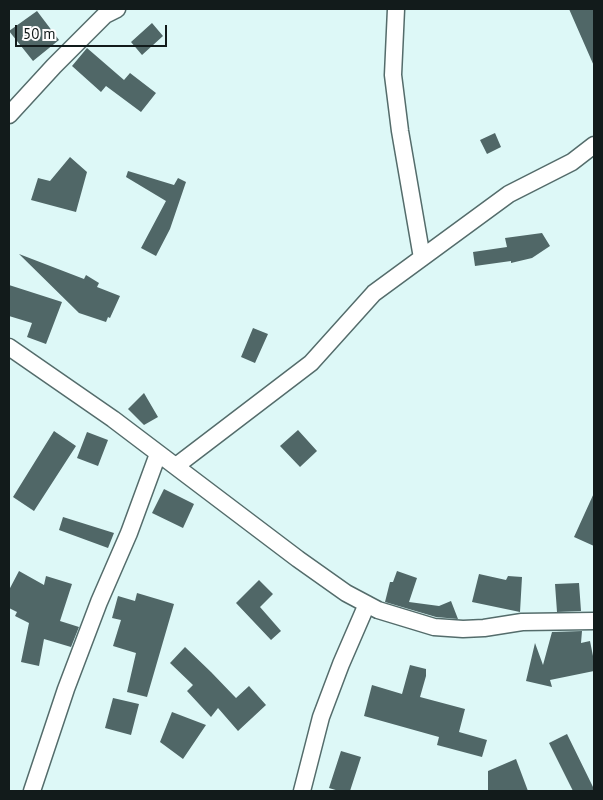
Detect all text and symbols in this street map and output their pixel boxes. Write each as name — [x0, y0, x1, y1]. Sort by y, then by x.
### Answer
scale bar — [18, 15, 170, 47]
text: 50 m — [23, 24, 56, 43]

